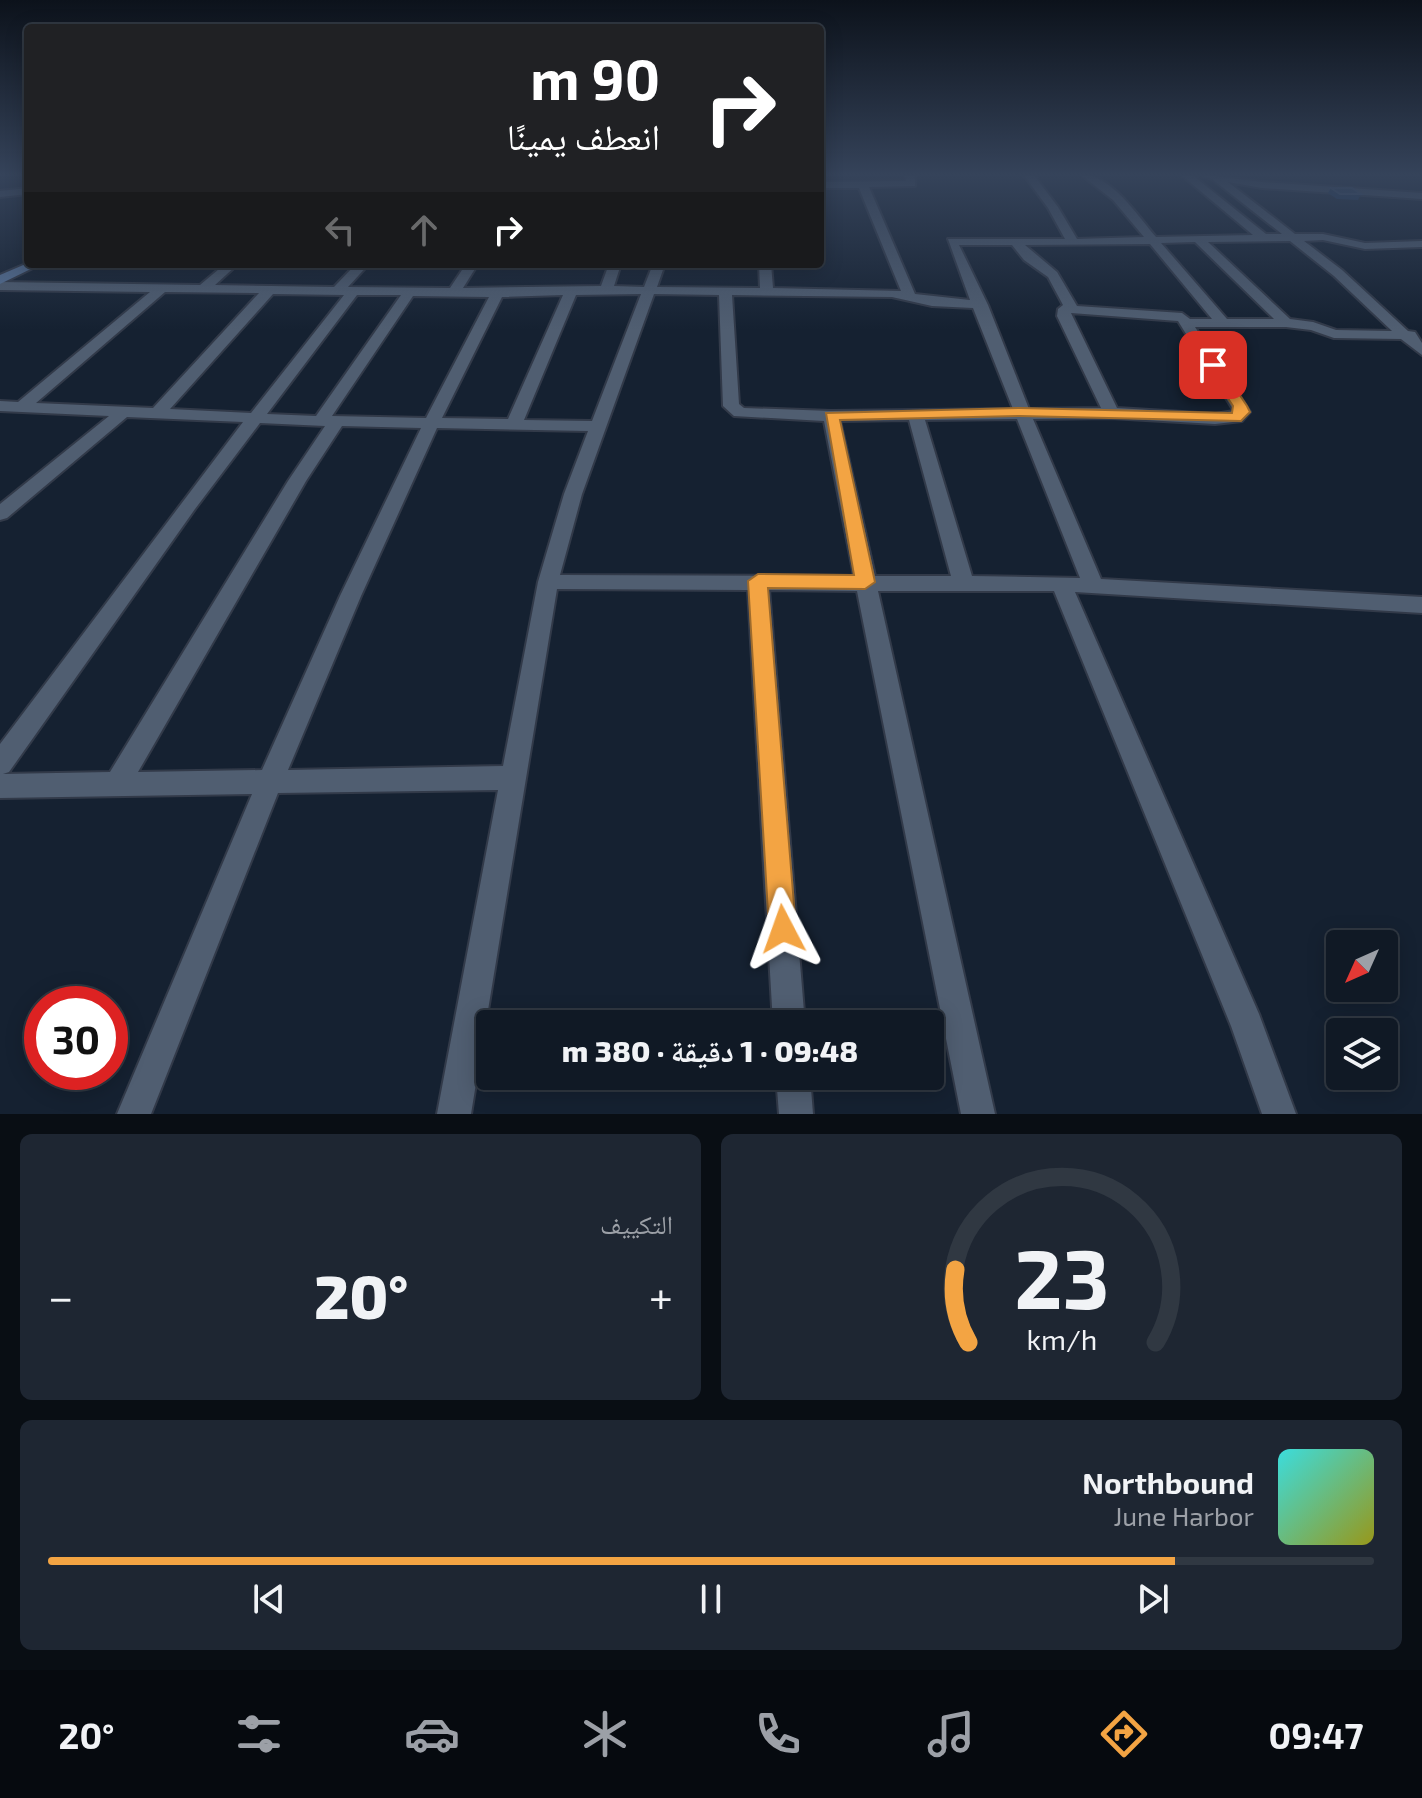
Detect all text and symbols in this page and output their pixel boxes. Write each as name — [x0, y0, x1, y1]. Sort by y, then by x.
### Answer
text: 90 m — [530, 44, 660, 111]
icon: right — [688, 56, 792, 160]
text: انعطف يمينًا — [507, 114, 660, 157]
icon: left — [318, 208, 362, 252]
icon: ahead — [402, 208, 446, 252]
icon: right — [486, 208, 530, 252]
pin — [1179, 331, 1247, 399]
icon: arrive — [1191, 343, 1235, 387]
position arrow — [741, 887, 825, 971]
north arrow — [1326, 930, 1398, 1002]
map controls — [1326, 930, 1398, 1090]
speed limit sign: 30 — [24, 986, 128, 1090]
button: layers — [1326, 1018, 1398, 1090]
text: 09:48 · 1 دقيقة · 380 m — [562, 1032, 858, 1068]
text: التكييف — [600, 1208, 673, 1239]
text: 23 — [1014, 1226, 1109, 1326]
text: 20° — [314, 1259, 408, 1331]
text: − — [48, 1269, 74, 1322]
text: + — [649, 1269, 673, 1322]
text: km/h — [1026, 1321, 1097, 1356]
text: Northbound — [1082, 1464, 1254, 1500]
text: June Harbor — [1113, 1500, 1254, 1531]
icon: previous — [247, 1577, 291, 1621]
icon: pause — [689, 1577, 733, 1621]
icon: next — [1131, 1577, 1175, 1621]
icon: filters — [231, 1706, 287, 1762]
icon: car — [404, 1706, 460, 1762]
icon: climate — [577, 1706, 633, 1762]
icon: phone — [750, 1706, 806, 1762]
icon: music — [923, 1706, 979, 1762]
icon: directions — [1096, 1706, 1152, 1762]
text: 20° — [58, 1713, 115, 1756]
text: 09:47 — [1268, 1713, 1364, 1756]

